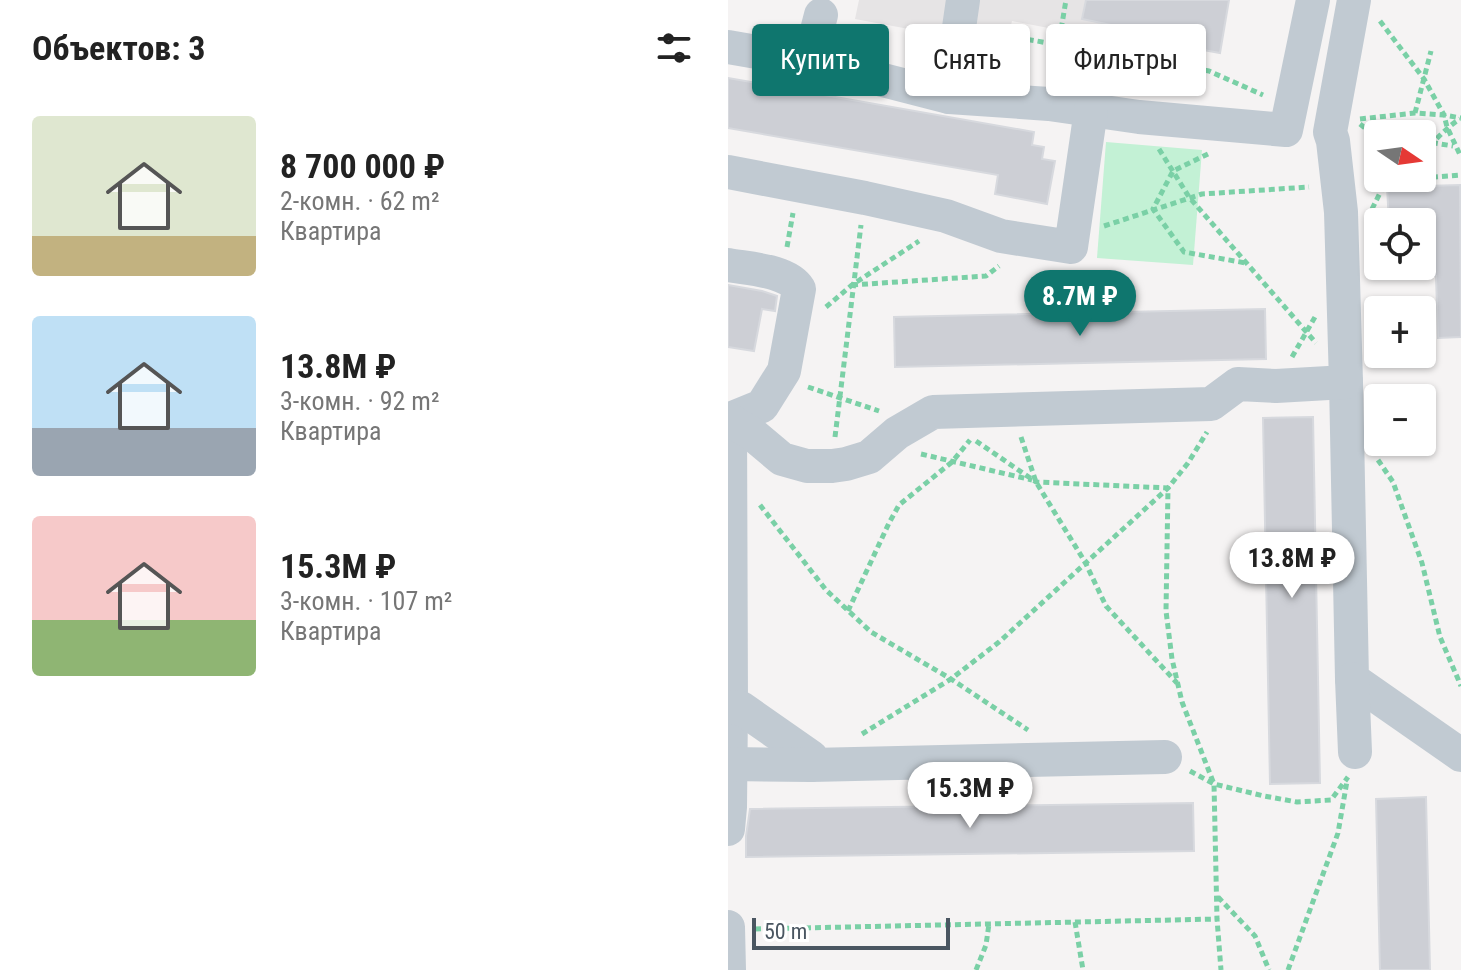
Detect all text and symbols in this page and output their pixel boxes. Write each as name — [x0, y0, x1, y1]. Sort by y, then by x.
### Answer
chip: Купить — [752, 24, 889, 96]
chip: Снять — [905, 24, 1030, 96]
chip: Фильтры — [1046, 24, 1206, 96]
icon: filters — [652, 26, 696, 70]
text: Объектов: 3 — [32, 28, 206, 68]
north arrow — [1364, 120, 1436, 192]
map controls — [1364, 120, 1436, 456]
text: 8 700 000 ₽ — [280, 146, 445, 186]
icon: home — [96, 148, 192, 244]
text: 2-комн. · 62 m² — [280, 186, 440, 216]
button: locate — [1364, 208, 1436, 280]
text: Квартира — [280, 216, 382, 246]
pin: 8.7M ₽ — [1015, 270, 1145, 338]
text: 8.7M ₽ — [1042, 281, 1118, 311]
button: + — [1364, 296, 1436, 368]
text: 13.8M ₽ — [280, 346, 396, 386]
icon: home — [96, 348, 192, 444]
button: − — [1364, 384, 1436, 456]
text: 3-комн. · 92 m² — [280, 386, 440, 416]
text: Квартира — [280, 416, 382, 446]
pin: 13.8M ₽ — [1218, 532, 1366, 600]
text: 13.8M ₽ — [1248, 543, 1336, 573]
text: 15.3M ₽ — [280, 546, 396, 586]
icon: home — [96, 548, 192, 644]
text: 3-комн. · 107 m² — [280, 586, 452, 616]
text: Квартира — [280, 616, 382, 646]
pin: 15.3M ₽ — [896, 762, 1044, 830]
text: 15.3M ₽ — [926, 773, 1014, 803]
scale bar — [752, 914, 950, 950]
text: 50 m — [764, 919, 807, 944]

